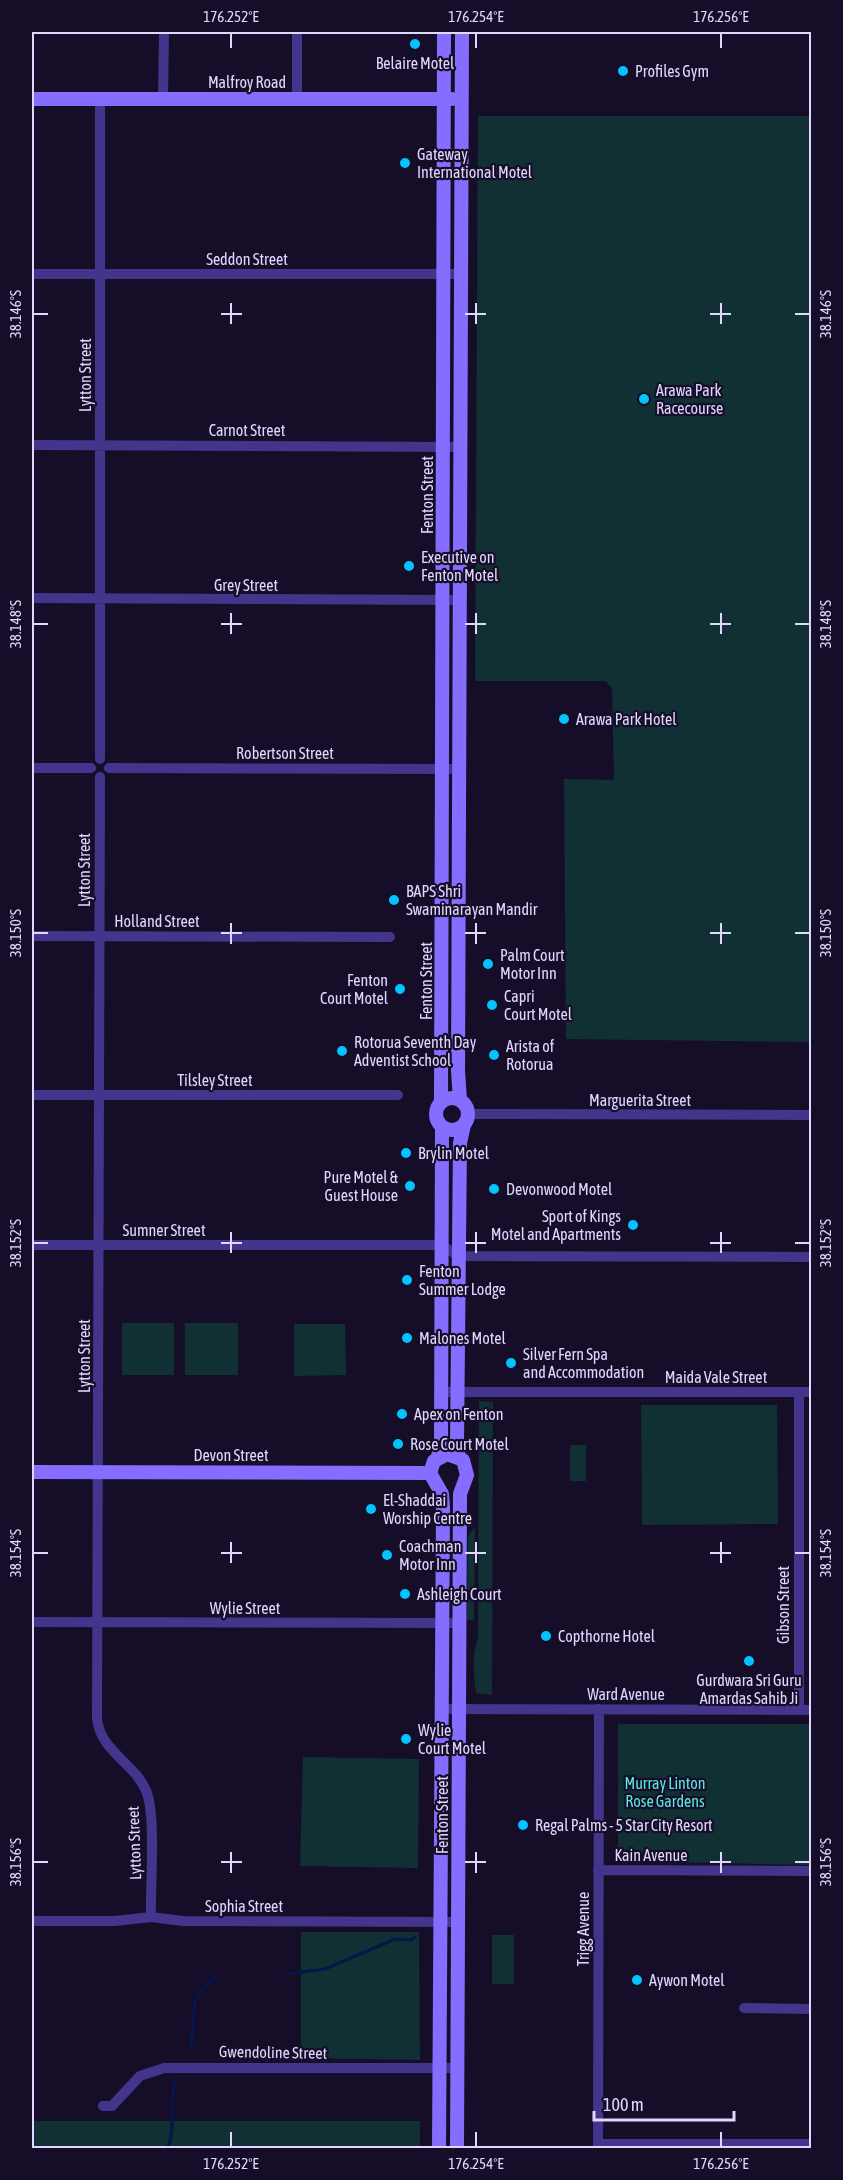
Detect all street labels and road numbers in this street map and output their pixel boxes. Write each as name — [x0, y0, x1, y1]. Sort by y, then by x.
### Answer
street label: Malfroy Road — [208, 73, 286, 92]
street label: Seddon Street — [206, 250, 288, 268]
street label: Lytton Street — [76, 338, 95, 412]
street label: Carnot Street — [209, 421, 286, 439]
street label: Fenton Street — [418, 456, 436, 534]
street label: Grey Street — [214, 576, 278, 595]
street label: Robertson Street — [236, 744, 334, 762]
street label: Lytton Street — [75, 833, 94, 907]
street label: Holland Street — [114, 912, 200, 930]
street label: Fenton Street — [417, 942, 435, 1020]
street label: Tilsley Street — [177, 1071, 253, 1090]
street label: Marguerita Street — [589, 1091, 691, 1110]
street label: Sumner Street — [122, 1221, 206, 1239]
street label: Lytton Street — [75, 1319, 94, 1393]
street label: Maida Vale Street — [665, 1368, 768, 1386]
street label: Devon Street — [193, 1446, 269, 1464]
street label: Gibson Street — [774, 1566, 792, 1644]
street label: Wylie Street — [210, 1599, 281, 1618]
street label: Ward Avenue — [587, 1685, 665, 1703]
street label: Fenton Street — [433, 1776, 451, 1854]
street label: Lytton Street — [124, 1805, 145, 1880]
street label: Kain Avenue — [615, 1846, 687, 1864]
street label: Trigg Avenue — [574, 1892, 593, 1966]
street label: Sophia Street — [205, 1897, 283, 1916]
street label: Gwendoline Street — [219, 2042, 328, 2062]

